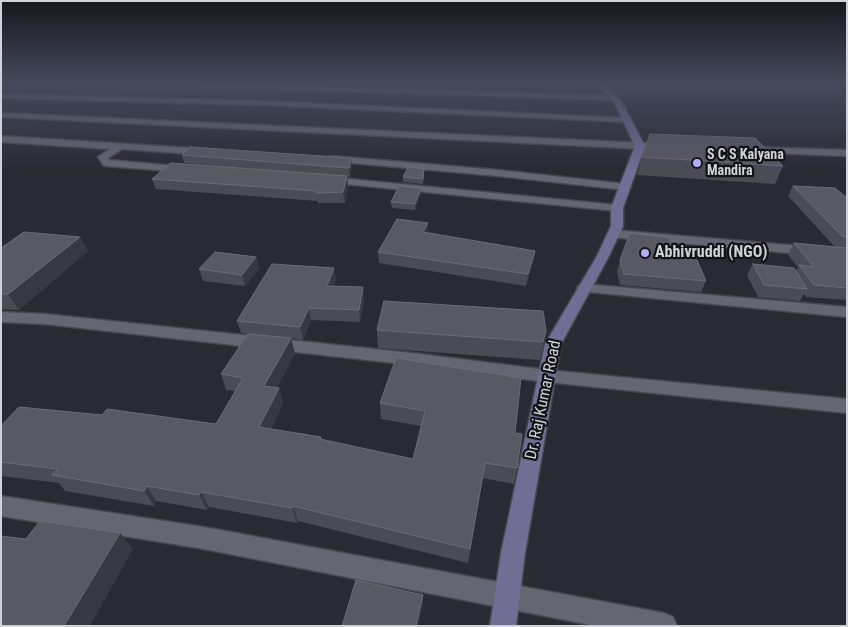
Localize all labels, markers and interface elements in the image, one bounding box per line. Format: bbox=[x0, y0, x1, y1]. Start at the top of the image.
place label: S C S Kalyana Mandira bbox=[707, 147, 784, 180]
marker: S C S Kalyana Mandira bbox=[691, 157, 703, 169]
place label: Abhivruddi (NGO) bbox=[655, 243, 767, 263]
marker: Abhivruddi (NGO) bbox=[639, 247, 651, 259]
street label: Dr. Raj Kumar Road bbox=[522, 339, 566, 461]

